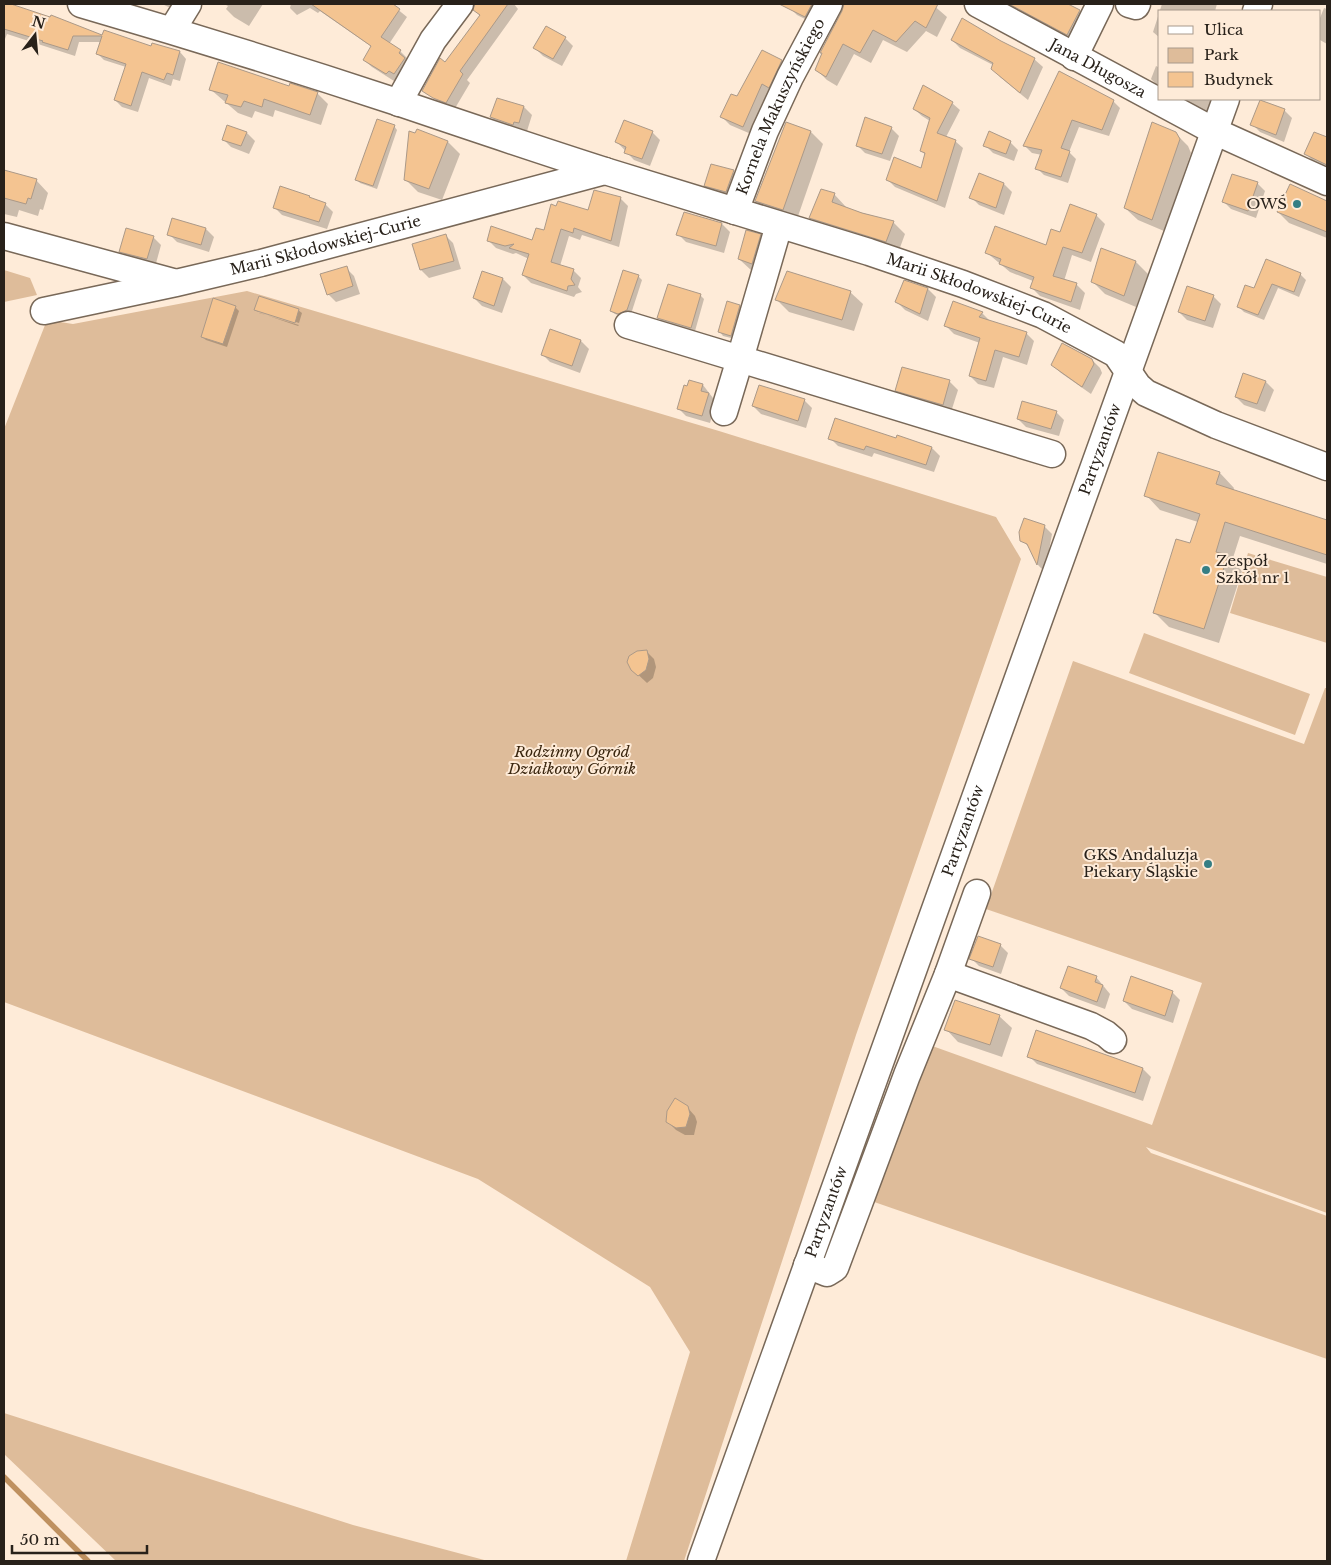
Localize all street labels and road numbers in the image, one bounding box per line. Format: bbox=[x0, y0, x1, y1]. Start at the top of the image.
street label: Kornela Makuszyńskiego bbox=[732, 15, 829, 197]
street label: Jana Długosza bbox=[1045, 33, 1150, 102]
street label: Marii Skłodowskiej-Curie bbox=[228, 211, 423, 279]
street label: Marii Skłodowskiej-Curie bbox=[884, 249, 1075, 337]
street label: Partyzantów bbox=[1075, 401, 1125, 498]
street label: Partyzantów bbox=[938, 782, 988, 879]
street label: Partyzantów bbox=[801, 1163, 851, 1260]

